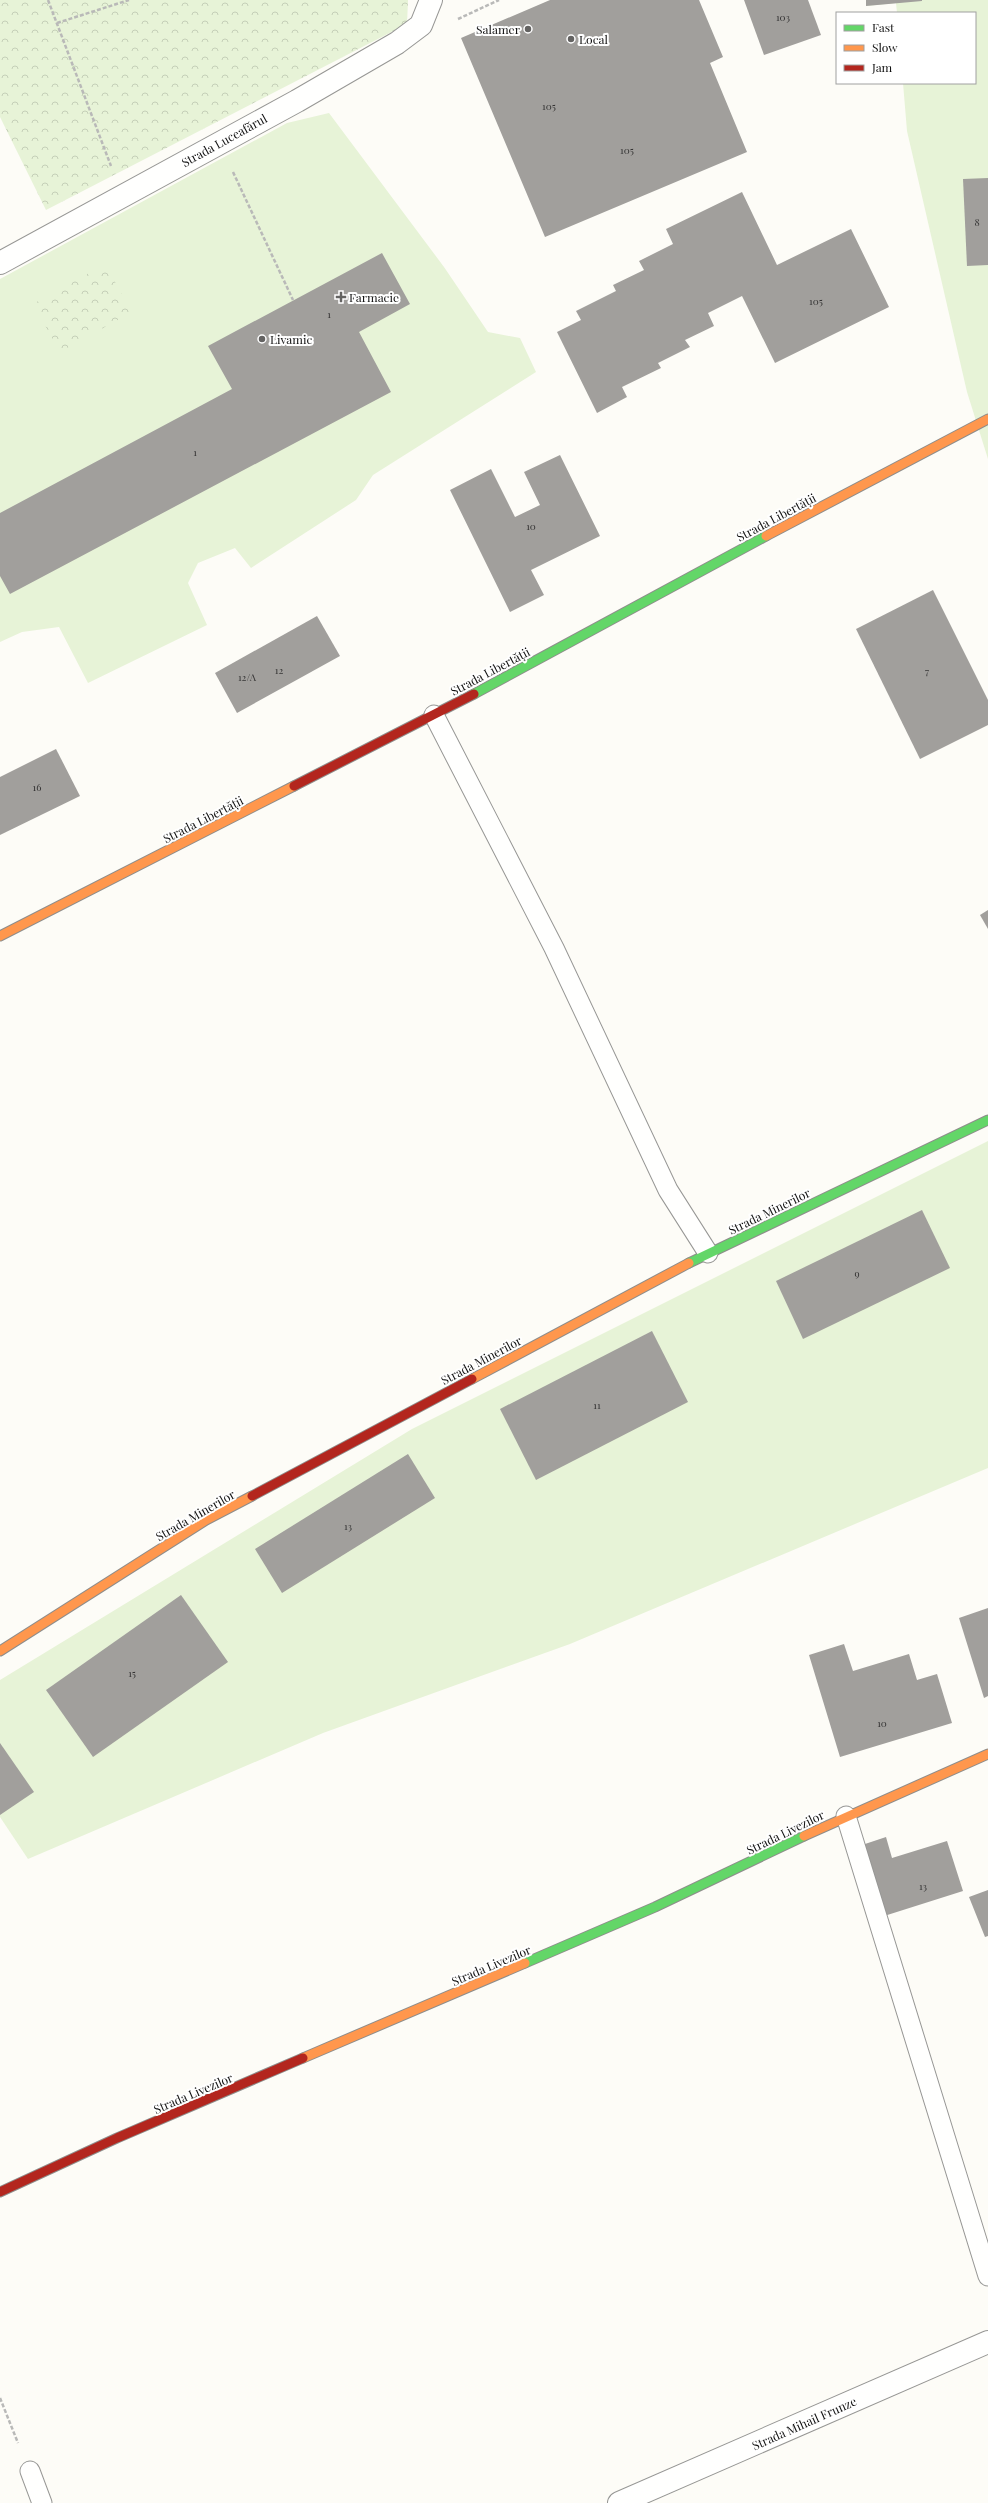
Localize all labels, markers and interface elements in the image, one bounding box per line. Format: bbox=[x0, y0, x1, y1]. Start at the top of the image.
house number: 103 bbox=[776, 10, 791, 24]
legend bbox=[836, 12, 976, 84]
text: Fast bbox=[872, 19, 895, 35]
place label: Salamer bbox=[476, 21, 521, 37]
marker: Salamer bbox=[523, 24, 533, 34]
place label: Local bbox=[579, 31, 608, 47]
marker: Local bbox=[566, 34, 576, 44]
text: Slow bbox=[872, 39, 898, 55]
text: Jam bbox=[871, 59, 893, 75]
house number: 105 bbox=[542, 99, 556, 113]
street label: Strada Luceafărul bbox=[178, 110, 270, 170]
house number: 105 bbox=[620, 143, 634, 157]
house number: 8 bbox=[974, 215, 980, 229]
place label: Farmacie bbox=[349, 289, 399, 305]
marker: Farmacie bbox=[336, 292, 346, 302]
house number: 105 bbox=[809, 294, 823, 308]
house number: 1 bbox=[327, 307, 331, 321]
place label: Livamic bbox=[270, 331, 313, 347]
marker: Livamic bbox=[257, 334, 267, 344]
house number: 1 bbox=[193, 445, 197, 459]
street label: Strada Libertății bbox=[733, 489, 819, 545]
house number: 10 bbox=[526, 519, 536, 533]
street label: Strada Libertății bbox=[447, 643, 533, 699]
house number: 12 bbox=[275, 663, 283, 677]
house number: 7 bbox=[925, 664, 929, 678]
house number: 12/A bbox=[238, 670, 257, 684]
house number: 16 bbox=[33, 780, 41, 794]
street label: Strada Libertății bbox=[160, 792, 246, 846]
street label: Strada Minerilor bbox=[725, 1184, 813, 1238]
house number: 9 bbox=[854, 1266, 860, 1280]
street label: Strada Minerilor bbox=[438, 1332, 525, 1388]
house number: 11 bbox=[593, 1398, 601, 1412]
street label: Strada Minerilor bbox=[152, 1485, 238, 1544]
house number: 13 bbox=[344, 1519, 353, 1533]
house number: 15 bbox=[128, 1666, 136, 1680]
house number: 10 bbox=[877, 1716, 887, 1730]
street label: Strada Livezilor bbox=[743, 1806, 827, 1858]
house number: 13 bbox=[919, 1879, 928, 1893]
street label: Strada Livezilor bbox=[449, 1941, 534, 1989]
street label: Strada Livezilor bbox=[151, 2069, 236, 2117]
street label: Strada Mihail Frunze bbox=[749, 2393, 859, 2453]

